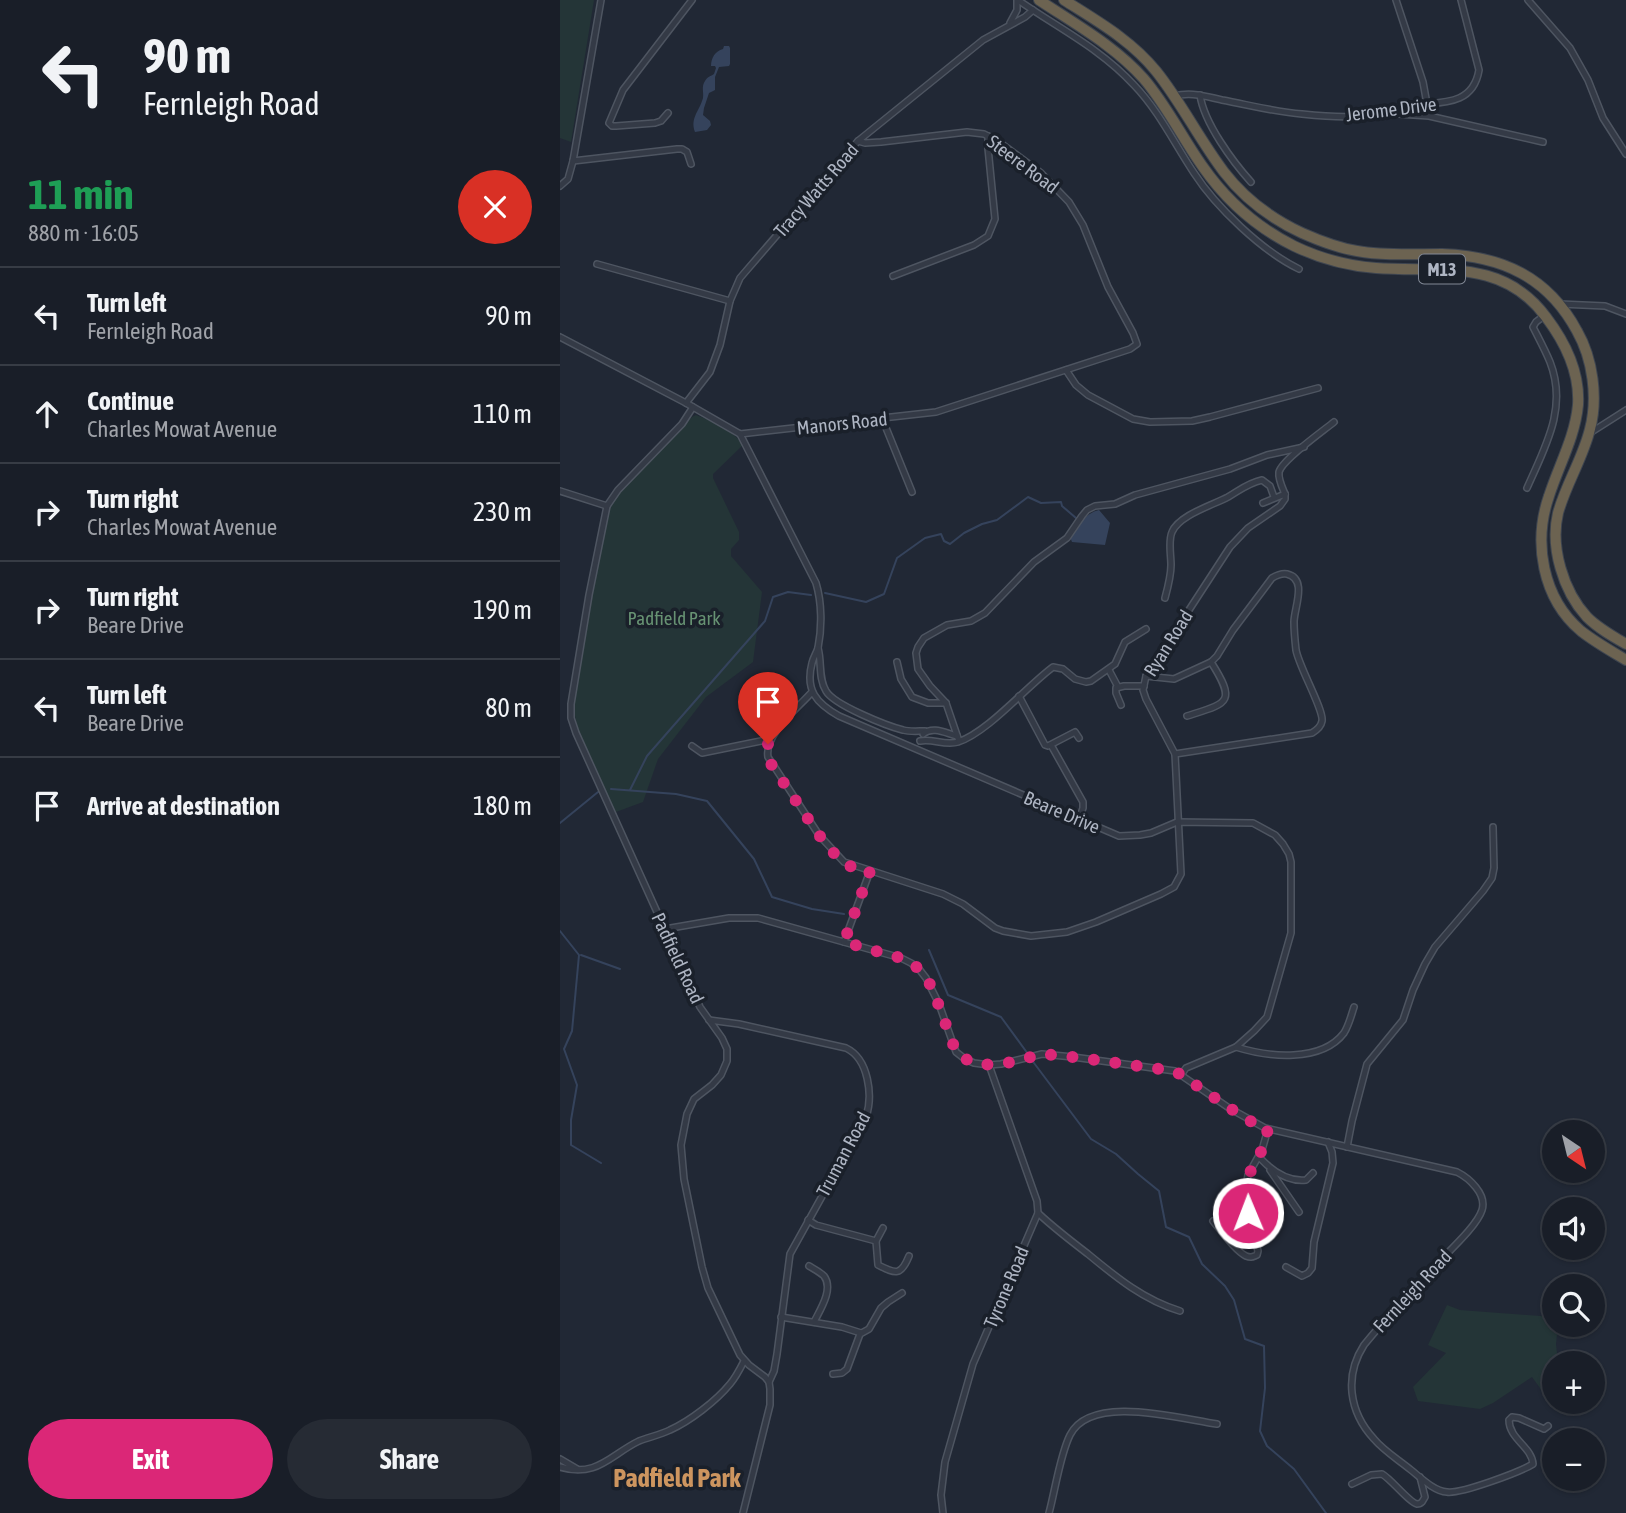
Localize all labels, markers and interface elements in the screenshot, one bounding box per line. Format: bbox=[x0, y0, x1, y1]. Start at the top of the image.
text: 90 m bbox=[143, 27, 231, 83]
icon: left bbox=[28, 28, 119, 119]
text: Fernleigh Road bbox=[143, 85, 320, 122]
street label: Jerome Drive bbox=[1344, 93, 1438, 125]
street label: Steere Road bbox=[983, 130, 1063, 198]
street label: Tracy Watts Road bbox=[769, 139, 863, 241]
text: 11 min bbox=[28, 170, 134, 218]
button: close bbox=[458, 170, 532, 244]
text: 880 m · 16:05 bbox=[28, 220, 139, 246]
road number: M13 bbox=[1419, 255, 1465, 284]
text: Turn left bbox=[87, 288, 167, 318]
icon: left bbox=[28, 297, 66, 335]
text: 90 m bbox=[485, 301, 532, 331]
text: Fernleigh Road bbox=[87, 318, 214, 344]
text: Continue bbox=[87, 386, 174, 416]
icon: ahead bbox=[28, 395, 66, 433]
text: 110 m bbox=[473, 399, 532, 429]
street label: Manors Road bbox=[796, 407, 888, 439]
text: Charles Mowat Avenue bbox=[87, 416, 277, 442]
text: Turn right bbox=[87, 484, 178, 514]
icon: right bbox=[28, 493, 66, 531]
text: 230 m bbox=[473, 497, 532, 527]
text: Charles Mowat Avenue bbox=[87, 514, 277, 540]
text: Turn right bbox=[87, 582, 178, 612]
icon: right bbox=[28, 591, 66, 629]
text: 190 m bbox=[473, 595, 532, 625]
street label: Ryan Road bbox=[1139, 606, 1197, 680]
park label: Padfield Park bbox=[627, 607, 721, 629]
text: Beare Drive bbox=[87, 612, 184, 638]
pin bbox=[738, 672, 798, 744]
text: Turn left bbox=[87, 680, 167, 710]
icon: arrive bbox=[749, 683, 787, 721]
icon: left bbox=[28, 689, 66, 727]
text: 80 m bbox=[485, 693, 532, 723]
text: Beare Drive bbox=[87, 710, 184, 736]
street label: Beare Drive bbox=[1021, 786, 1103, 838]
icon: arrive bbox=[28, 787, 66, 825]
text: Arrive at destination bbox=[87, 791, 280, 821]
text: 180 m bbox=[473, 791, 532, 821]
street label: Padfield Road bbox=[647, 909, 709, 1007]
street label: Truman Road bbox=[812, 1108, 874, 1200]
north arrow bbox=[1542, 1120, 1605, 1183]
map controls bbox=[1542, 1120, 1605, 1491]
position arrow bbox=[1211, 1176, 1285, 1250]
button: sound bbox=[1542, 1197, 1605, 1260]
street label: Tyrone Road bbox=[979, 1243, 1033, 1331]
street label: Fernleigh Road bbox=[1368, 1245, 1456, 1337]
button: search bbox=[1542, 1274, 1605, 1337]
button: + bbox=[1542, 1351, 1605, 1414]
button: Exit bbox=[28, 1419, 273, 1499]
button: Share bbox=[287, 1419, 532, 1499]
button: − bbox=[1542, 1428, 1605, 1491]
district label: Padfield Park bbox=[613, 1463, 741, 1493]

